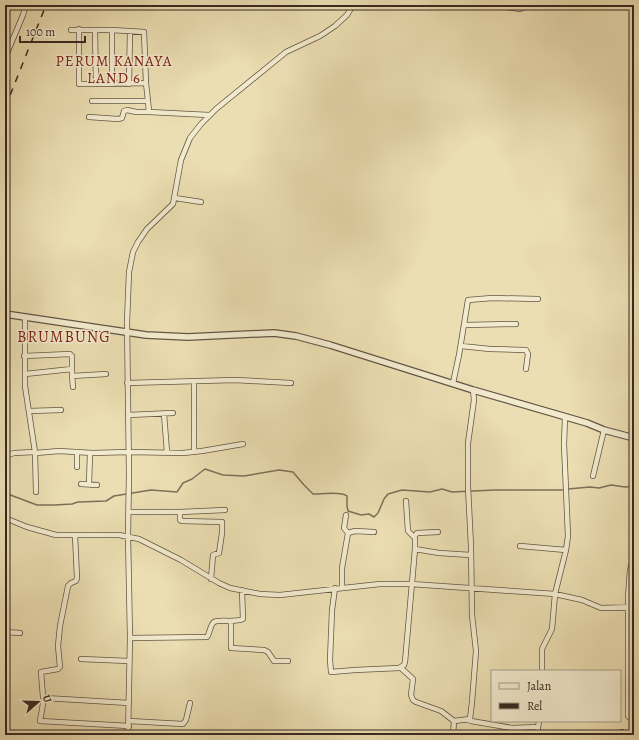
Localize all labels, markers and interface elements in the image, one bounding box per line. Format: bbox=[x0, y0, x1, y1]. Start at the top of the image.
scale bar bbox=[20, 18, 85, 44]
text: 100 m bbox=[26, 24, 55, 40]
district label: PERUM KANAYA LAND 6 bbox=[56, 51, 172, 88]
district label: BRUMBUNG bbox=[17, 326, 111, 348]
legend bbox=[491, 670, 621, 722]
text: Jalan bbox=[527, 678, 552, 694]
north arrow bbox=[18, 682, 58, 722]
text: U bbox=[39, 693, 55, 705]
text: Rel bbox=[527, 698, 542, 714]

